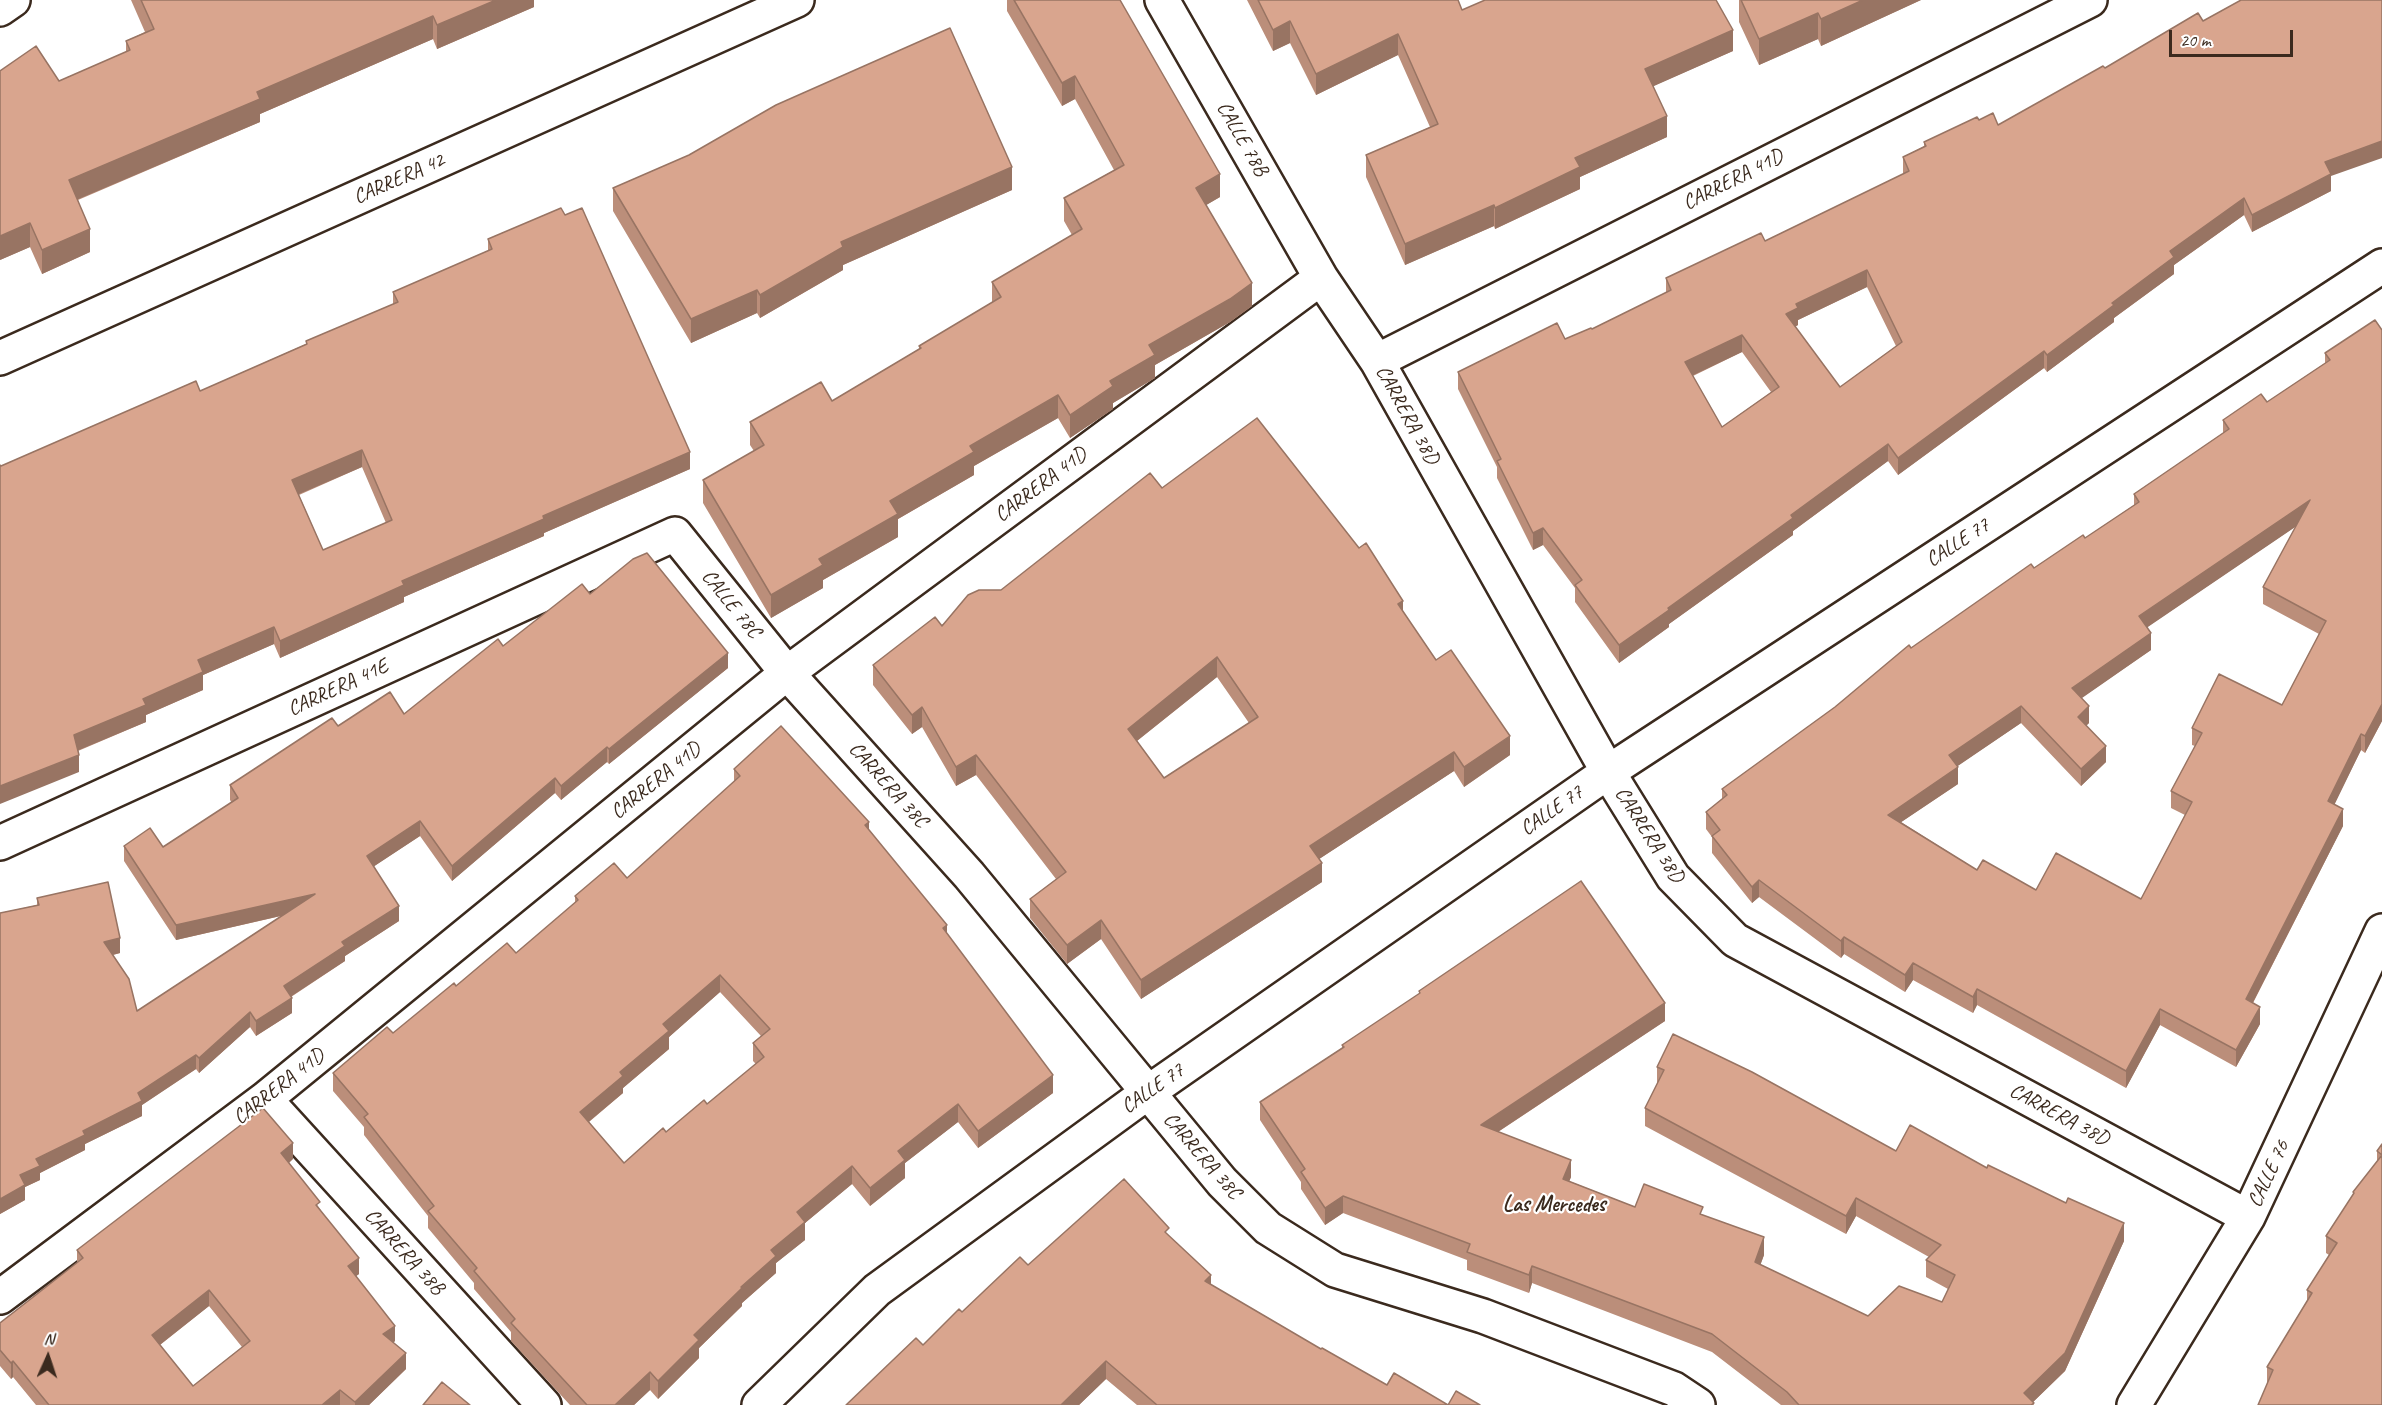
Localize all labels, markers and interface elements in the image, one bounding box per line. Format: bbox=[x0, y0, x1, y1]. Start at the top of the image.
scale bar bbox=[2172, 18, 2296, 56]
text: 20 m bbox=[2180, 29, 2211, 51]
street label: CALLE 78B bbox=[1211, 97, 1273, 181]
street label: CARRERA 41D bbox=[1679, 144, 1787, 216]
street label: CARRERA 42 bbox=[350, 148, 448, 210]
street label: CARRERA 38D bbox=[1370, 361, 1444, 469]
street label: CARRERA 41D bbox=[990, 442, 1092, 528]
street label: CALLE 77 bbox=[1921, 513, 1995, 573]
street label: CALLE 78C bbox=[696, 565, 766, 643]
street label: CARRERA 41E bbox=[284, 654, 392, 722]
street label: CARRERA 41D bbox=[606, 737, 706, 825]
street label: CARRERA 38C bbox=[843, 737, 933, 833]
street label: CALLE 77 bbox=[1516, 780, 1588, 842]
street label: CARRERA 38D bbox=[1609, 782, 1689, 888]
street label: CARRERA 41D bbox=[228, 1044, 330, 1130]
street label: CALLE 77 bbox=[1117, 1058, 1189, 1120]
street label: CARRERA 38D bbox=[2005, 1078, 2113, 1152]
street label: CARRERA 38C bbox=[1157, 1107, 1247, 1205]
street label: CALLE 76 bbox=[2243, 1137, 2295, 1211]
district label: Las Mercedes bbox=[1503, 1192, 1605, 1218]
street label: CARRERA 38B bbox=[359, 1204, 449, 1300]
north arrow bbox=[18, 1327, 78, 1387]
text: N bbox=[43, 1329, 54, 1349]

